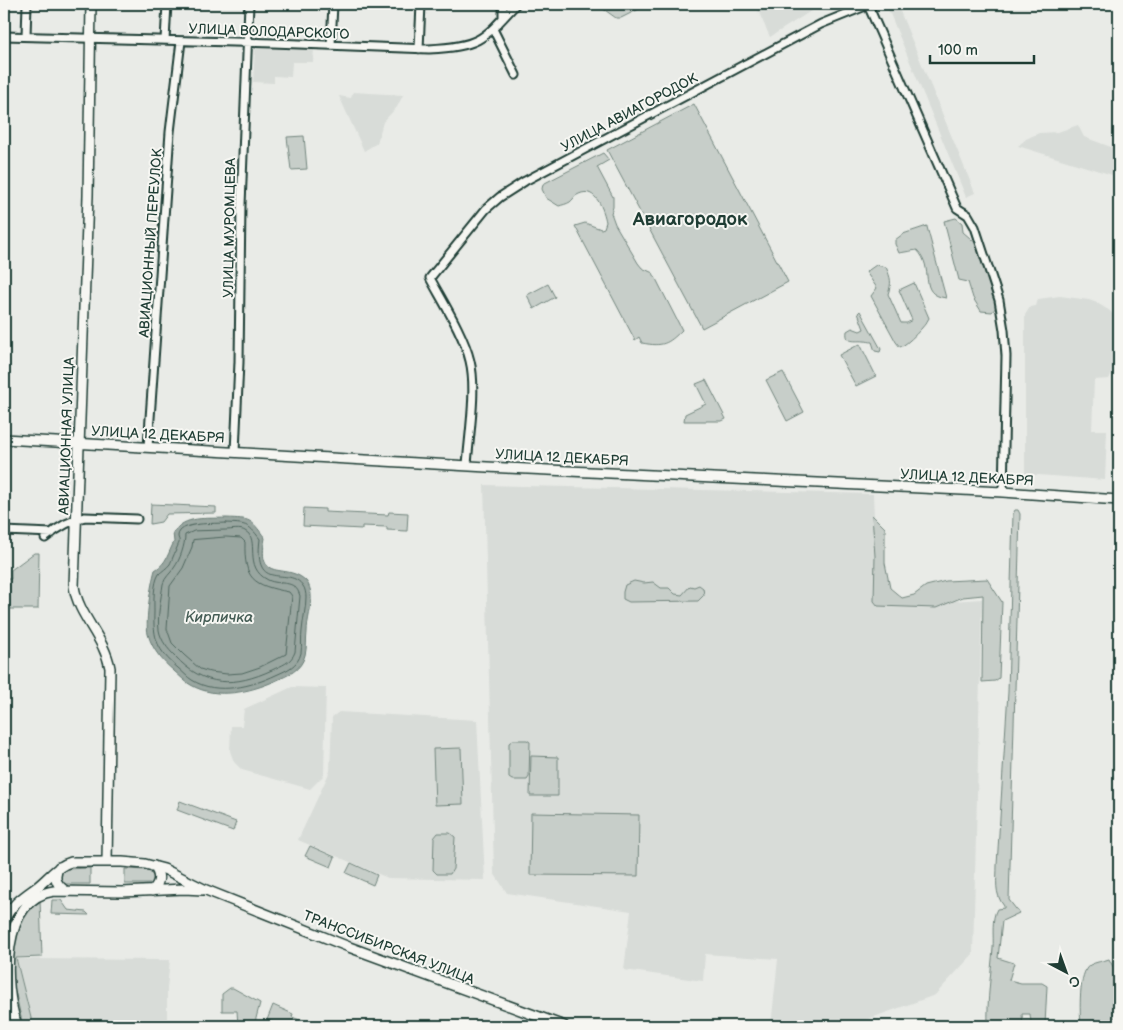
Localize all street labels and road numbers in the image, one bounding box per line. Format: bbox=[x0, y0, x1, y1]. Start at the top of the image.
street label: УЛИЦА ВОЛОДАРСКОГО bbox=[188, 20, 350, 43]
street label: УЛИЦА АВИАГОРОДОК bbox=[558, 69, 701, 156]
street label: АВИАЦИОННЫЙ ПЕРЕУЛОК bbox=[135, 147, 166, 339]
street label: УЛИЦА МУРОМЦЕВА bbox=[220, 157, 239, 298]
street label: АВИАЦИОННАЯ УЛИЦА bbox=[55, 356, 78, 516]
street label: УЛИЦА 12 ДЕКАБРЯ bbox=[91, 423, 225, 446]
street label: УЛИЦА 12 ДЕКАБРЯ bbox=[495, 446, 629, 469]
street label: УЛИЦА 12 ДЕКАБРЯ bbox=[900, 466, 1034, 489]
street label: ТРАНССИБИРСКАЯ УЛИЦА bbox=[301, 907, 477, 988]

